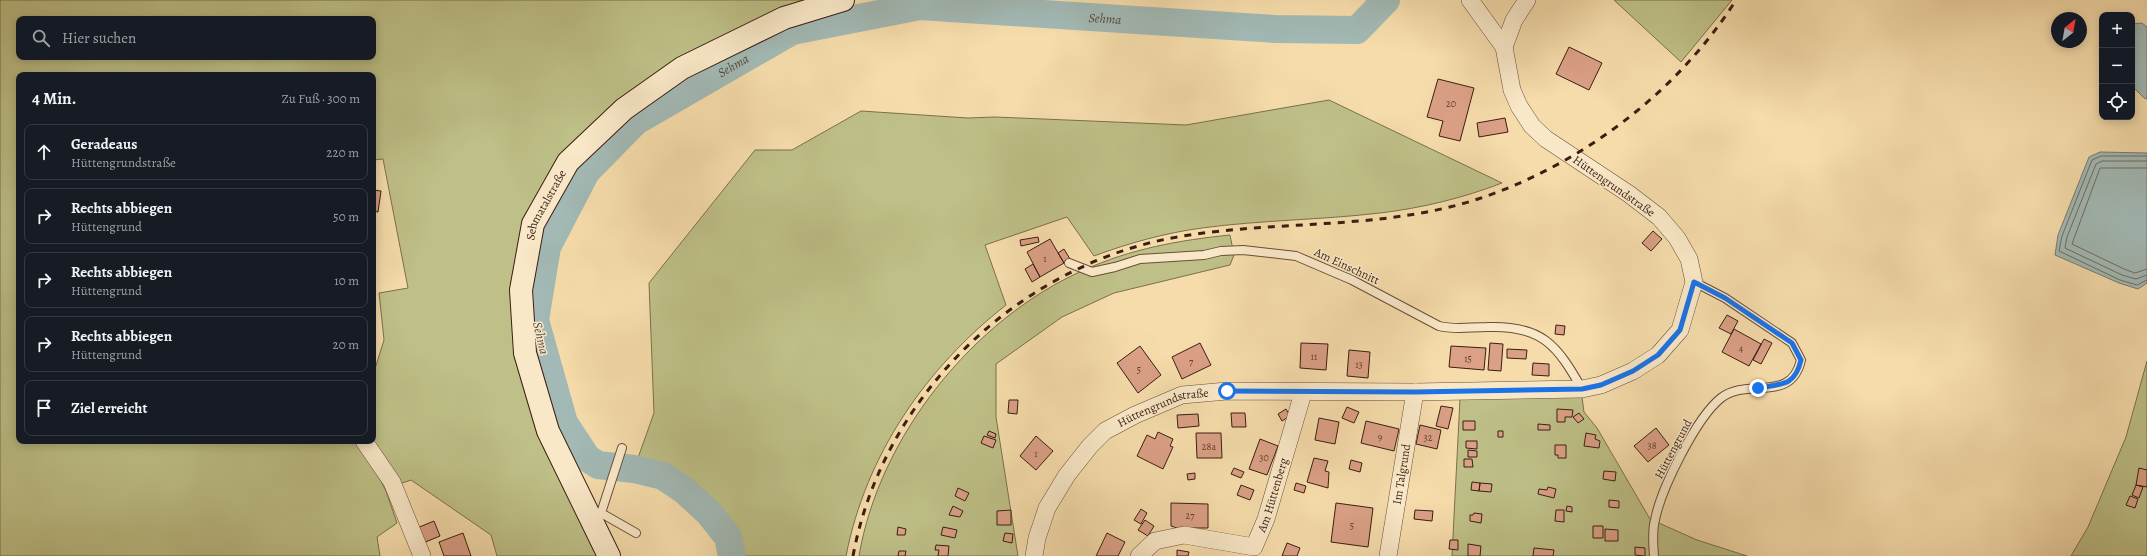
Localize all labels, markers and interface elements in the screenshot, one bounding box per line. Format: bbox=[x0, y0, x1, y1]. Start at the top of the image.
water label: Sehma bbox=[1088, 8, 1122, 28]
north arrow bbox=[2051, 12, 2087, 48]
map controls bbox=[2099, 12, 2135, 120]
button: + bbox=[2099, 12, 2135, 48]
search box bbox=[16, 16, 376, 60]
icon: search bbox=[30, 27, 52, 49]
text: Hier suchen bbox=[62, 28, 136, 48]
button: − bbox=[2099, 48, 2135, 84]
water label: Sehma bbox=[714, 50, 751, 81]
button: locate bbox=[2099, 84, 2135, 120]
text: 4 Min. bbox=[32, 87, 76, 110]
text: Zu Fuß · 300 m bbox=[281, 90, 360, 107]
house number: 20 bbox=[1446, 97, 1456, 110]
text: Geradeaus bbox=[71, 134, 137, 154]
icon: ahead bbox=[33, 141, 55, 163]
text: 220 m bbox=[326, 144, 359, 161]
street label: Hüttengrundstraße bbox=[1570, 152, 1658, 220]
text: Hüttengrundstraße bbox=[71, 154, 176, 171]
street label: Sehmatalstraße bbox=[522, 167, 570, 241]
text: Rechts abbiegen bbox=[71, 198, 172, 218]
icon: right bbox=[33, 205, 55, 227]
text: 50 m bbox=[333, 208, 359, 225]
text: Hüttengrund bbox=[71, 218, 142, 235]
street label: Am Einschnitt bbox=[1311, 244, 1382, 288]
house number: 1 bbox=[1043, 252, 1047, 265]
text: Rechts abbiegen bbox=[71, 262, 172, 282]
icon: right bbox=[33, 269, 55, 291]
text: 10 m bbox=[334, 272, 359, 289]
text: Hüttengrund bbox=[71, 282, 142, 299]
water label: Sehma bbox=[529, 320, 553, 356]
text: Rechts abbiegen bbox=[71, 326, 172, 346]
icon: right bbox=[33, 333, 55, 355]
text: 20 m bbox=[333, 336, 359, 353]
house number: 4 bbox=[1739, 342, 1744, 355]
text: Hüttengrund bbox=[71, 346, 142, 363]
house number: 11 bbox=[1311, 350, 1318, 363]
house number: 15 bbox=[1464, 352, 1472, 365]
house number: 7 bbox=[1189, 355, 1194, 368]
house number: 13 bbox=[1355, 358, 1363, 371]
house number: 5 bbox=[1137, 363, 1141, 376]
route end bbox=[1749, 379, 1767, 397]
route start bbox=[1218, 382, 1236, 400]
street label: Hüttengrundstraße bbox=[1114, 385, 1209, 431]
icon: arrive bbox=[33, 397, 55, 419]
text: Ziel erreicht bbox=[71, 398, 147, 418]
street label: Hüttengrund bbox=[1651, 416, 1696, 482]
house number: 9 bbox=[1378, 430, 1383, 443]
house number: 32 bbox=[1424, 431, 1433, 444]
house number: 38 bbox=[1647, 439, 1657, 452]
house number: 28a bbox=[1202, 440, 1216, 453]
street label: Im Talgrund bbox=[1389, 442, 1414, 506]
house number: 1 bbox=[1034, 447, 1038, 460]
house number: 30 bbox=[1259, 451, 1269, 464]
street label: Am Hüttenberg bbox=[1253, 456, 1292, 535]
house number: 27 bbox=[1186, 509, 1195, 522]
house number: 5 bbox=[1350, 519, 1354, 532]

